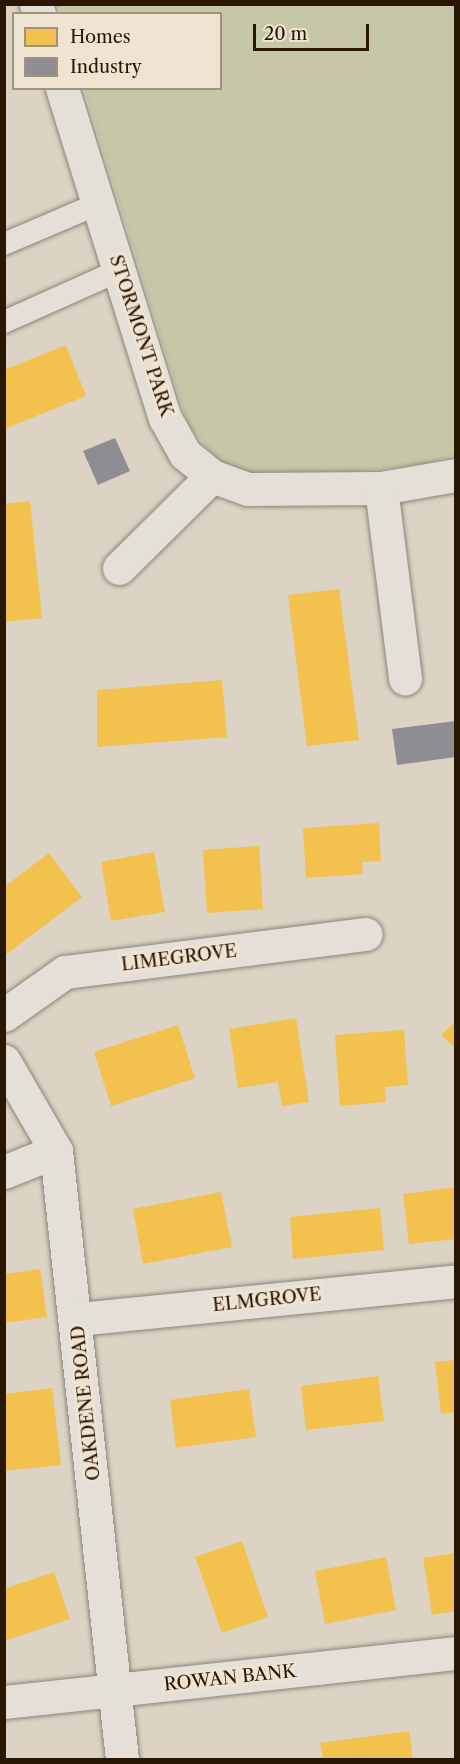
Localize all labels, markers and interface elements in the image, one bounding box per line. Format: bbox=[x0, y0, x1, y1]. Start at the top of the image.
legend bbox=[12, 12, 222, 90]
scale bar bbox=[256, 12, 372, 50]
text: 20 m bbox=[264, 23, 307, 45]
text: Homes bbox=[70, 26, 131, 48]
text: Industry bbox=[70, 56, 142, 78]
street label: STORMONT PARK bbox=[105, 252, 177, 420]
street label: LIMEGROVE bbox=[120, 940, 238, 976]
street label: ELMGROVE bbox=[211, 1284, 323, 1316]
street label: OAKDENE ROAD bbox=[67, 1324, 105, 1482]
street label: ROWAN BANK bbox=[163, 1660, 297, 1696]

